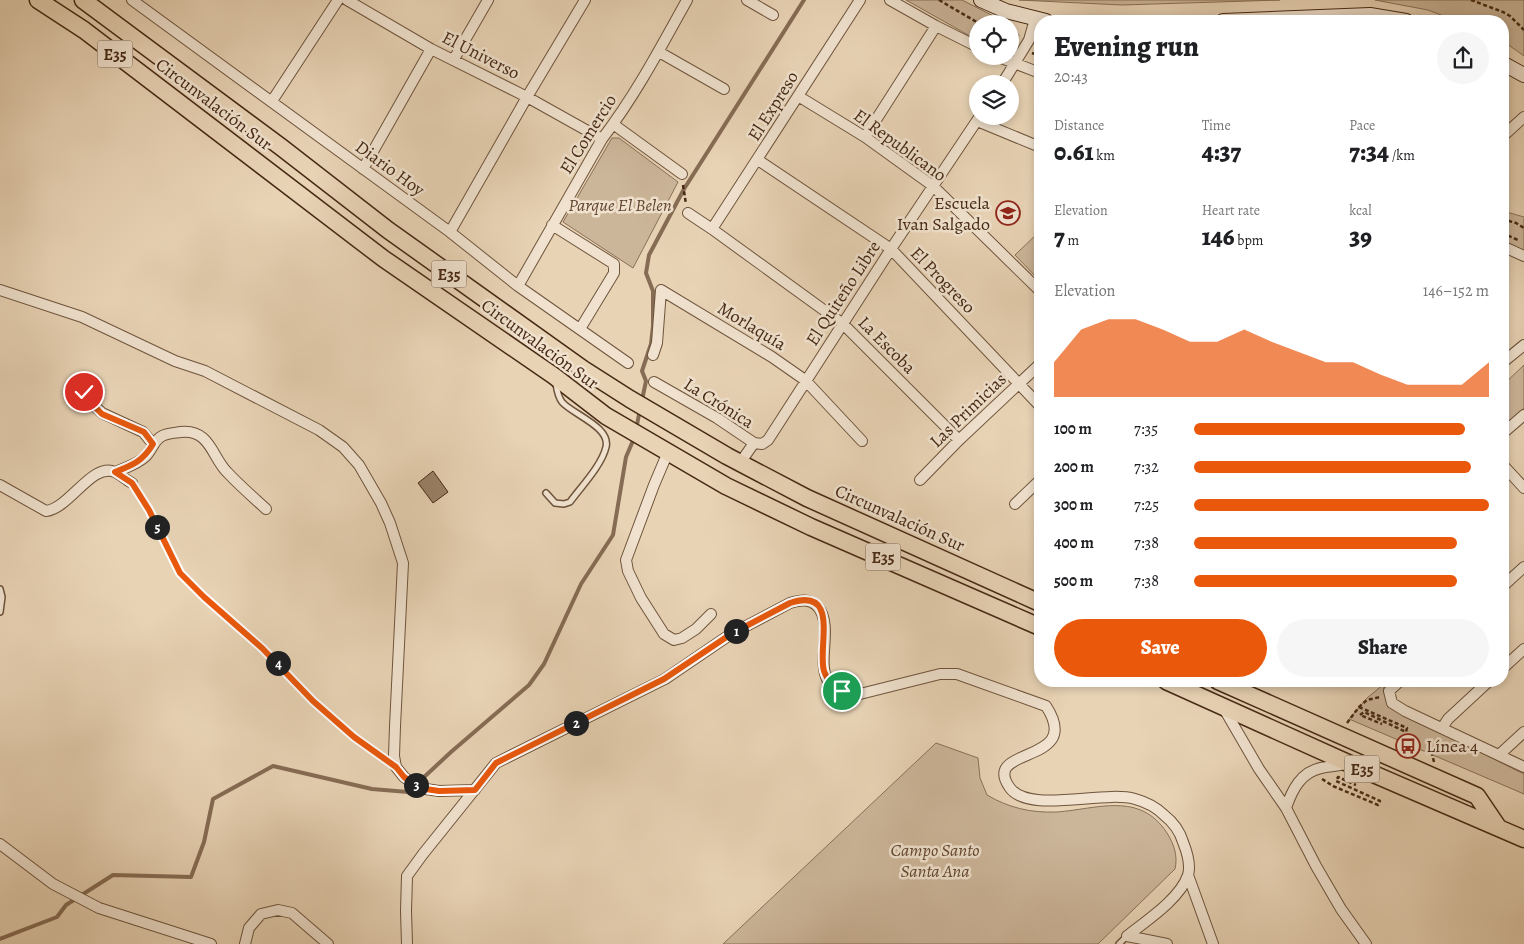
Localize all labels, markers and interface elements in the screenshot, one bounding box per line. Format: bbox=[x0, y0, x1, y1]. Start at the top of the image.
map controls bbox=[969, 15, 1019, 125]
button: locate bbox=[969, 15, 1019, 65]
street label: El Universo bbox=[438, 25, 524, 85]
text: Evening run bbox=[1054, 28, 1199, 66]
button: share bbox=[1437, 32, 1489, 84]
road number: E35 bbox=[98, 41, 132, 68]
street label: Circunvalación Sur bbox=[151, 52, 277, 156]
street label: El Expreso bbox=[742, 66, 804, 146]
text: 20:43 bbox=[1054, 66, 1088, 88]
button: layers bbox=[969, 75, 1019, 125]
street label: El Comercio bbox=[554, 90, 622, 178]
street label: El Republicano bbox=[849, 103, 951, 187]
text: Distance bbox=[1054, 116, 1104, 135]
text: Time bbox=[1202, 116, 1231, 135]
text: Pace bbox=[1349, 116, 1375, 135]
street label: Diario Hoy bbox=[350, 135, 430, 202]
text: 0.61 bbox=[1054, 135, 1094, 169]
text: 4:37 bbox=[1202, 135, 1241, 169]
text: 7:34 bbox=[1349, 135, 1389, 169]
text: km bbox=[1094, 146, 1115, 165]
text: /km bbox=[1389, 146, 1415, 165]
place label: Escuela Ivan Salgado bbox=[897, 191, 991, 236]
park label: Parque El Belen bbox=[568, 193, 672, 217]
school or university icon: Escuela Ivan Salgado bbox=[995, 200, 1021, 226]
text: Elevation bbox=[1054, 201, 1108, 220]
text: Heart rate bbox=[1202, 201, 1260, 220]
text: kcal bbox=[1349, 201, 1372, 220]
text: 7 bbox=[1054, 220, 1065, 254]
text: 146 bbox=[1202, 220, 1235, 254]
text: 39 bbox=[1349, 220, 1372, 254]
text: m bbox=[1065, 231, 1079, 250]
text: bpm bbox=[1235, 231, 1263, 250]
street label: El Quiteño Libre bbox=[800, 236, 886, 350]
street label: El Progreso bbox=[905, 241, 981, 319]
road number: E35 bbox=[432, 260, 466, 288]
text: Elevation bbox=[1054, 280, 1115, 302]
text: 146–152 m bbox=[1423, 280, 1489, 302]
street label: Circunvalación Sur bbox=[476, 293, 604, 395]
street label: Morlaquía bbox=[713, 296, 791, 356]
street label: La Escoba bbox=[853, 311, 922, 380]
street label: Las Primicias bbox=[924, 367, 1012, 453]
pin bbox=[63, 371, 105, 413]
street label: La Crónica bbox=[679, 372, 759, 434]
icon: check bbox=[70, 378, 98, 406]
text: 100 m bbox=[1054, 418, 1092, 440]
text: 7:35 bbox=[1134, 418, 1158, 440]
text: 200 m bbox=[1054, 456, 1094, 478]
text: 7:32 bbox=[1134, 456, 1159, 478]
street label: Circunvalación Sur bbox=[831, 479, 969, 557]
text: 300 m bbox=[1054, 494, 1093, 516]
text: 7:25 bbox=[1134, 494, 1159, 516]
pin: 5 bbox=[144, 514, 170, 540]
text: 5 bbox=[155, 518, 160, 537]
text: 400 m bbox=[1054, 532, 1094, 554]
text: 7:38 bbox=[1134, 532, 1159, 554]
road number: E35 bbox=[866, 544, 900, 570]
text: 500 m bbox=[1054, 570, 1093, 592]
text: 7:38 bbox=[1134, 570, 1159, 592]
pin: 1 bbox=[724, 618, 748, 644]
button: Save bbox=[1054, 619, 1267, 677]
button: Share bbox=[1277, 619, 1489, 677]
text: 1 bbox=[734, 622, 739, 641]
pin: 4 bbox=[266, 650, 290, 676]
text: 4 bbox=[275, 654, 282, 673]
pin bbox=[821, 670, 863, 712]
icon: arrive bbox=[828, 677, 856, 705]
pin: 2 bbox=[564, 710, 588, 736]
text: 2 bbox=[573, 714, 580, 733]
bus stop icon: Línea 4 bbox=[1395, 733, 1421, 759]
place label: Línea 4 bbox=[1426, 734, 1478, 758]
road number: E35 bbox=[1344, 756, 1380, 782]
pin: 3 bbox=[404, 772, 428, 798]
text: 3 bbox=[413, 776, 420, 795]
park label: Campo Santo Santa Ana bbox=[890, 838, 980, 883]

